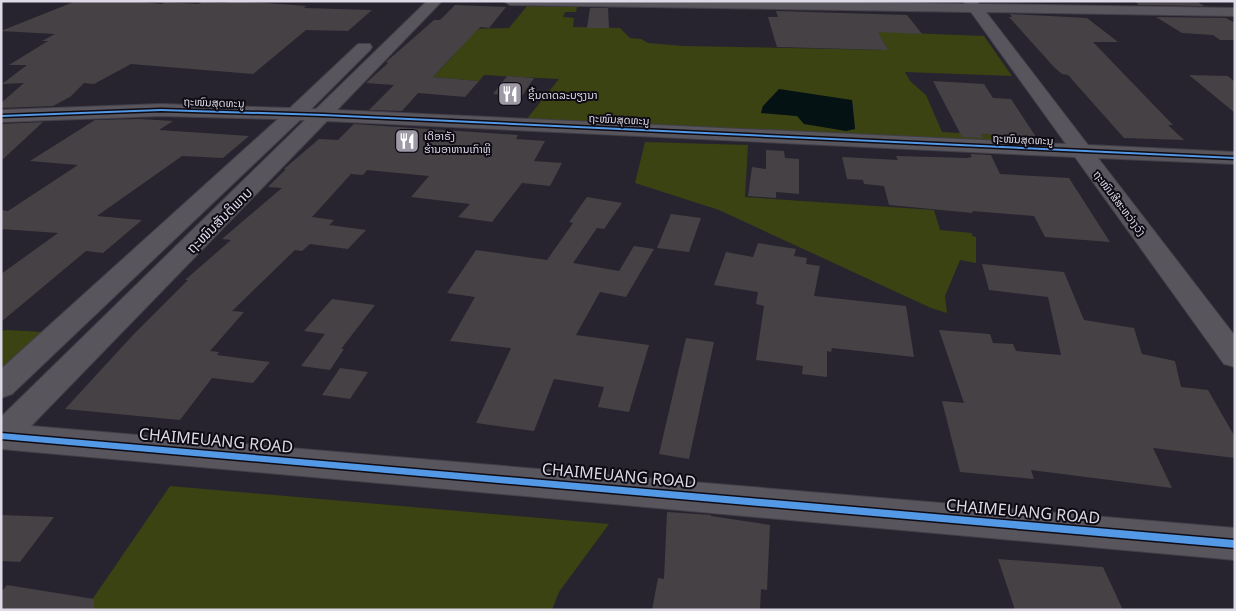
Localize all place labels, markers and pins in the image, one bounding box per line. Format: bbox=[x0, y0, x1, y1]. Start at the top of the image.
restaurant icon: ຊີ້ນດາດລະບຽງນາ bbox=[497, 81, 523, 107]
place label: ຊີ້ນດາດລະບຽງນາ bbox=[528, 86, 598, 102]
restaurant icon: ເດິອາຣັງ ຮ້ານອາຫານເກົາຫຼີ bbox=[394, 128, 420, 154]
place label: ເດິອາຣັງ ຮ້ານອາຫານເກົາຫຼີ bbox=[424, 128, 491, 156]

